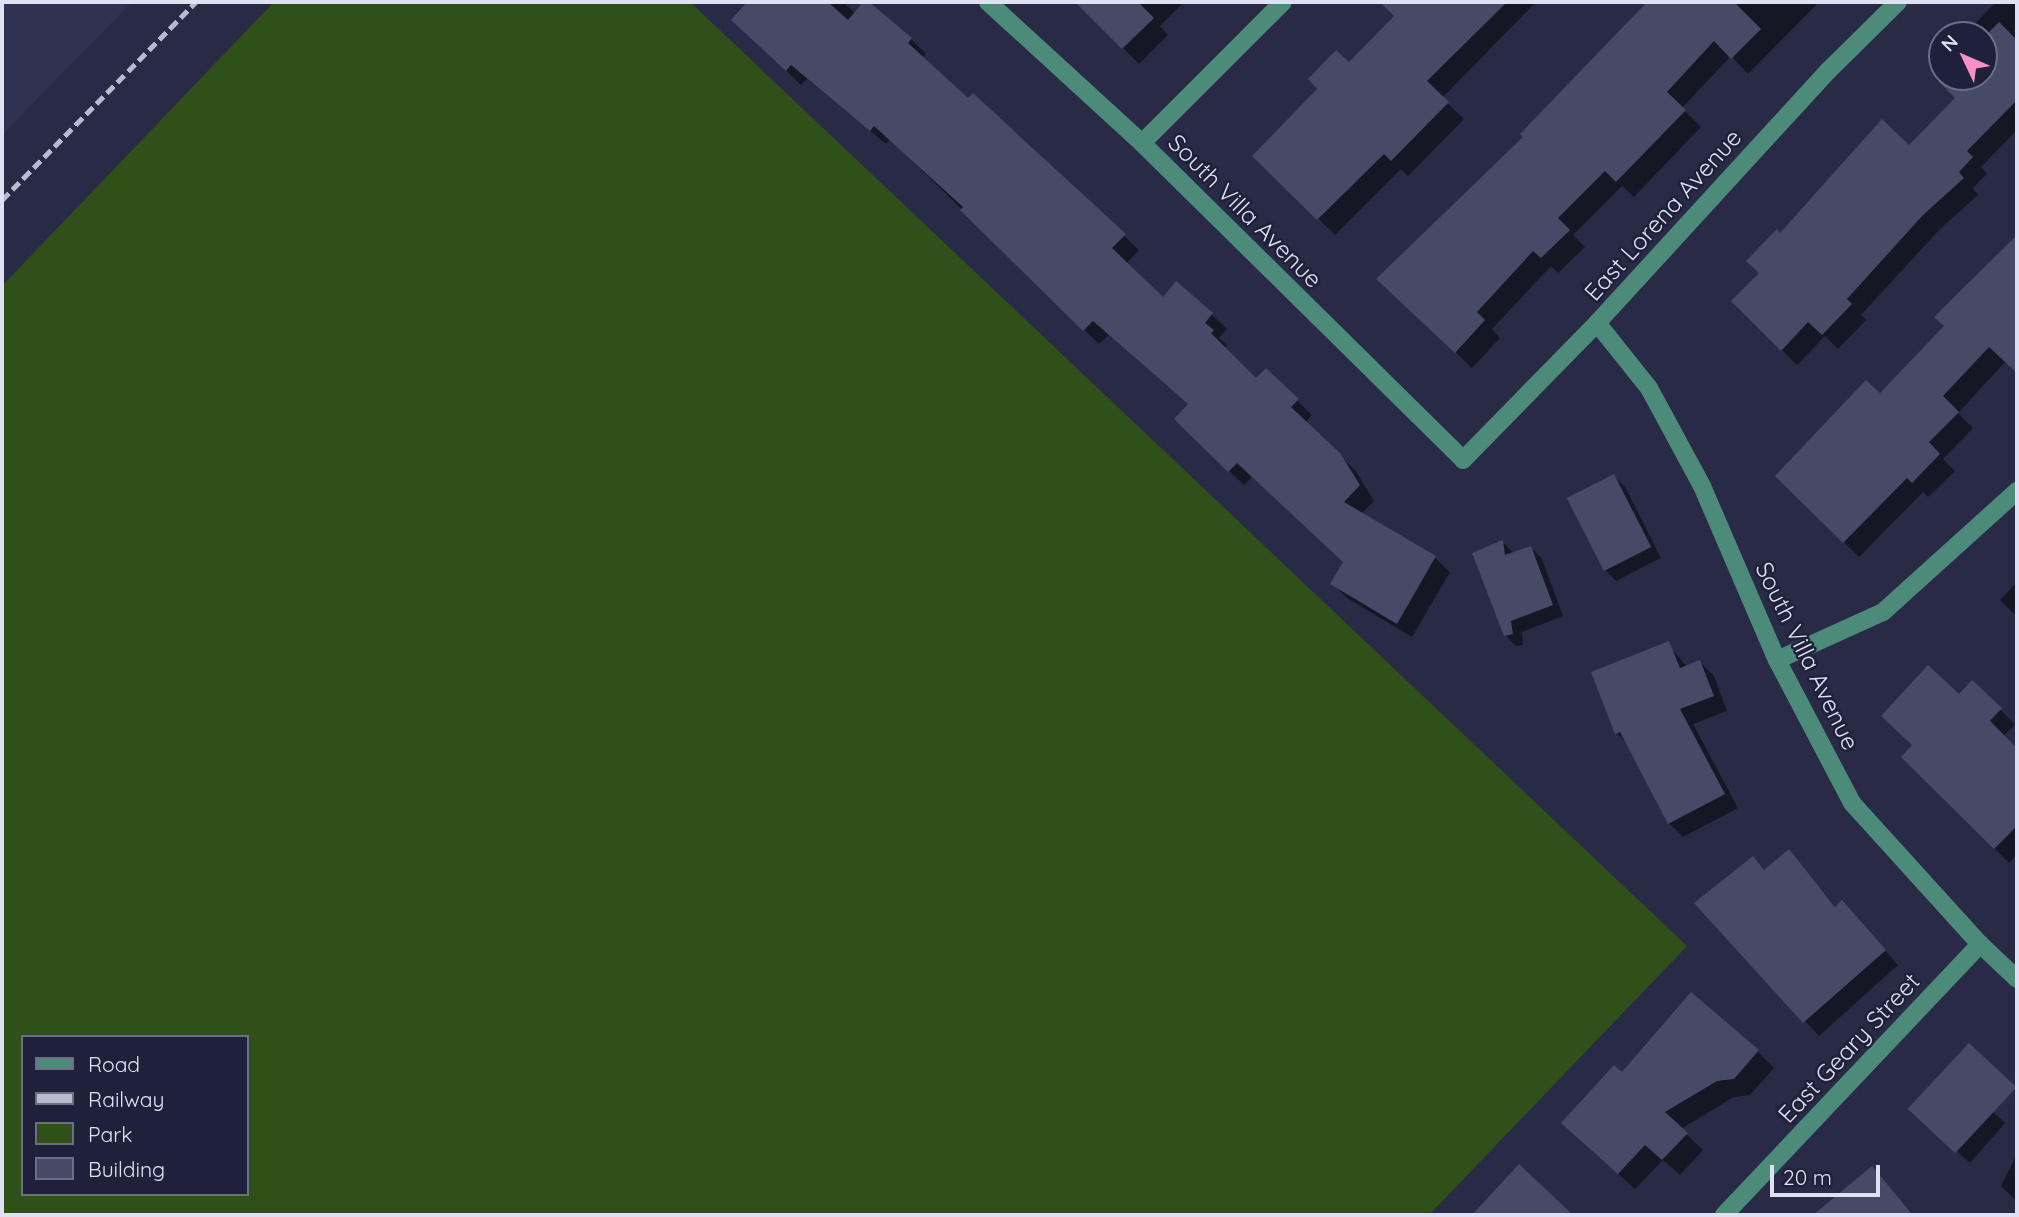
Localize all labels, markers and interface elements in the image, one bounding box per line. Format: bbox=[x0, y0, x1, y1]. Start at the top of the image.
north arrow bbox=[1928, 21, 1998, 91]
text: N bbox=[1936, 29, 1963, 56]
street label: East Lorena Avenue bbox=[1578, 123, 1748, 307]
street label: South Villa Avenue bbox=[1162, 128, 1328, 294]
street label: South Villa Avenue bbox=[1749, 557, 1865, 755]
street label: East Geary Street bbox=[1772, 967, 1926, 1129]
legend bbox=[21, 1035, 248, 1196]
text: Road bbox=[88, 1051, 140, 1077]
text: Railway bbox=[88, 1086, 164, 1112]
text: Park bbox=[88, 1121, 132, 1147]
scale bar bbox=[1774, 1150, 1884, 1194]
text: Building bbox=[88, 1156, 165, 1182]
text: 20 m bbox=[1783, 1164, 1832, 1190]

